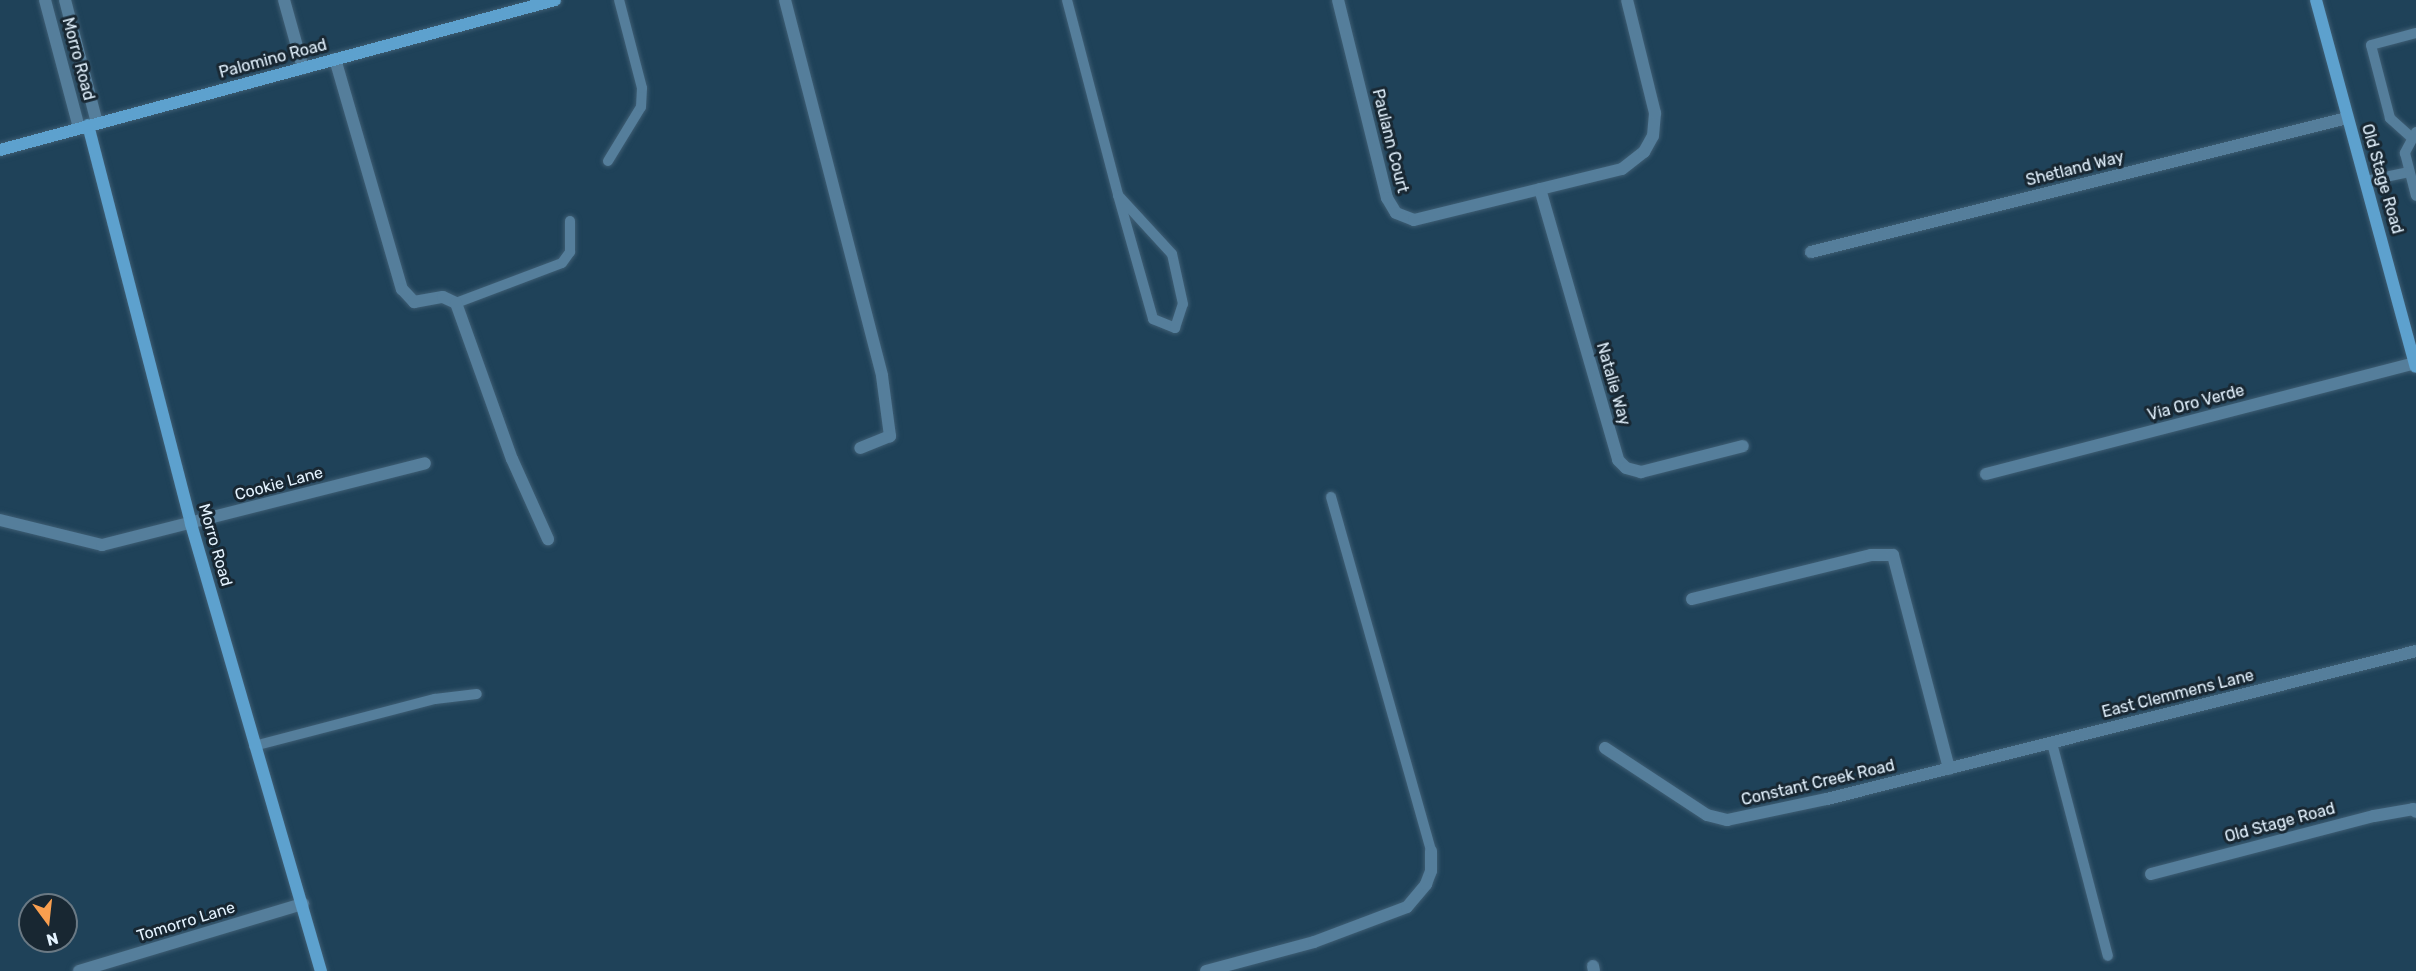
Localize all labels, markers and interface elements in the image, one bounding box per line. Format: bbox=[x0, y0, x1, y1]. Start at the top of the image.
street label: Morro Road bbox=[58, 16, 98, 102]
street label: Palomino Road bbox=[217, 35, 329, 83]
street label: Paulann Court bbox=[1368, 87, 1412, 195]
street label: Old Stage Road bbox=[2357, 122, 2407, 236]
street label: Shetland Way bbox=[2024, 148, 2126, 190]
street label: Natalie Way bbox=[1592, 340, 1634, 428]
street label: Via Oro Verde bbox=[2145, 381, 2247, 425]
street label: Cookie Lane bbox=[233, 463, 325, 505]
street label: Morro Road bbox=[194, 502, 236, 588]
street label: East Clemmens Lane bbox=[2100, 666, 2256, 722]
street label: Constant Creek Road bbox=[1739, 756, 1897, 810]
street label: Old Stage Road bbox=[2223, 799, 2337, 847]
north arrow bbox=[18, 893, 78, 953]
street label: Tomorro Lane bbox=[134, 898, 238, 946]
text: N bbox=[44, 928, 60, 950]

